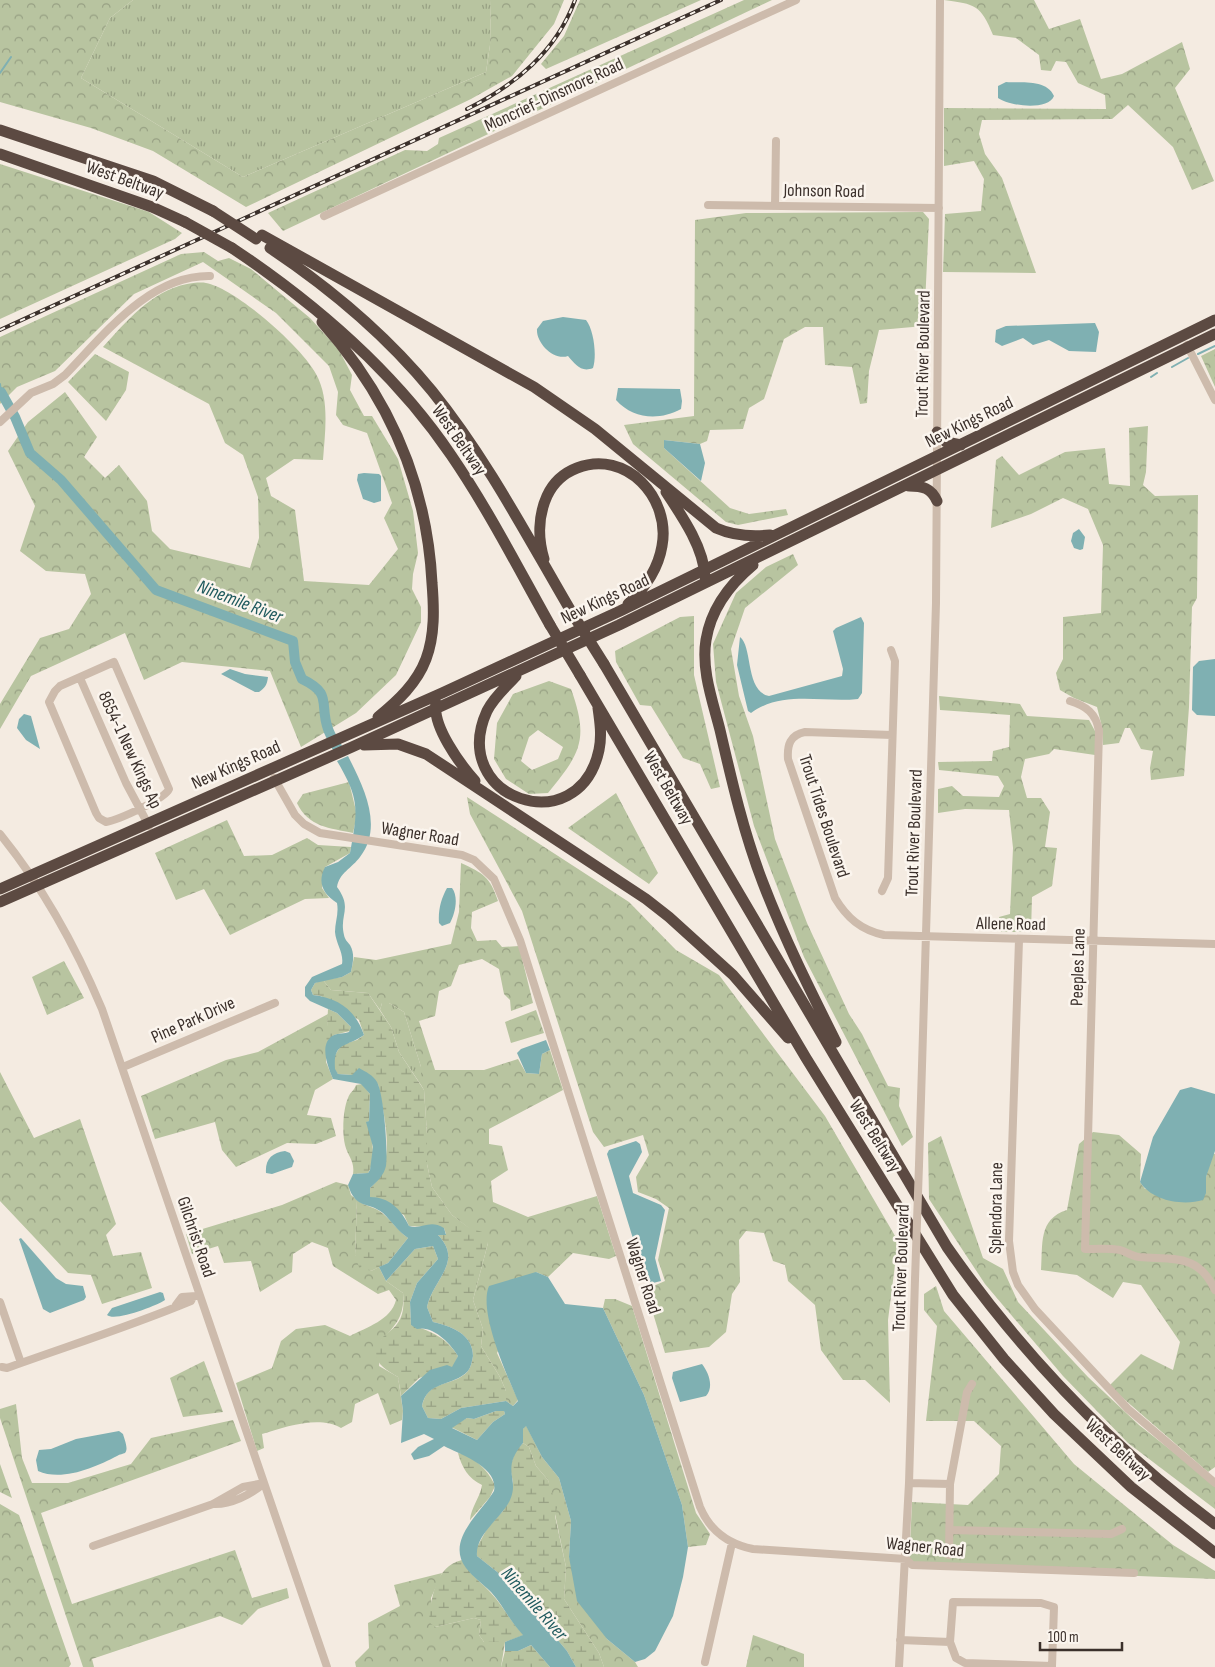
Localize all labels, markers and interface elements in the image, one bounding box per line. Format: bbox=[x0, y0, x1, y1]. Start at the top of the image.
street label: Moncrief-Dinsmore Road bbox=[481, 54, 627, 136]
street label: West Beltway bbox=[83, 156, 167, 204]
street label: Johnson Road bbox=[782, 180, 865, 202]
street label: Trout River Boulevard bbox=[911, 290, 935, 418]
street label: New Kings Road bbox=[922, 392, 1016, 452]
street label: West Beltway bbox=[427, 401, 491, 479]
street label: New Kings Road bbox=[557, 569, 653, 629]
water label: Ninemile River bbox=[194, 575, 286, 629]
street label: 8654-1 New Kings Ap bbox=[94, 688, 166, 812]
street label: New Kings Road bbox=[188, 736, 284, 794]
street label: West Beltway bbox=[639, 748, 697, 828]
street label: Trout Tides Boulevard bbox=[794, 752, 854, 880]
street label: Trout River Boulevard bbox=[901, 769, 927, 897]
street label: Wagner Road bbox=[380, 818, 460, 850]
street label: Allene Road bbox=[975, 913, 1046, 935]
street label: Peeples Lane bbox=[1066, 928, 1090, 1006]
street label: Pine Park Drive bbox=[148, 992, 238, 1048]
street label: West Beltway bbox=[845, 1096, 905, 1176]
street label: Splendora Lane bbox=[985, 1162, 1007, 1254]
street label: Gilchrist Road bbox=[172, 1194, 220, 1280]
street label: Trout River Boulevard bbox=[888, 1204, 914, 1332]
street label: Wagner Road bbox=[621, 1236, 665, 1316]
street label: West Beltway bbox=[1081, 1415, 1155, 1485]
street label: Wagner Road bbox=[885, 1532, 965, 1562]
water label: Ninemile River bbox=[496, 1563, 572, 1646]
scale bar bbox=[1040, 1620, 1122, 1652]
text: 100 m bbox=[1048, 1628, 1079, 1647]

